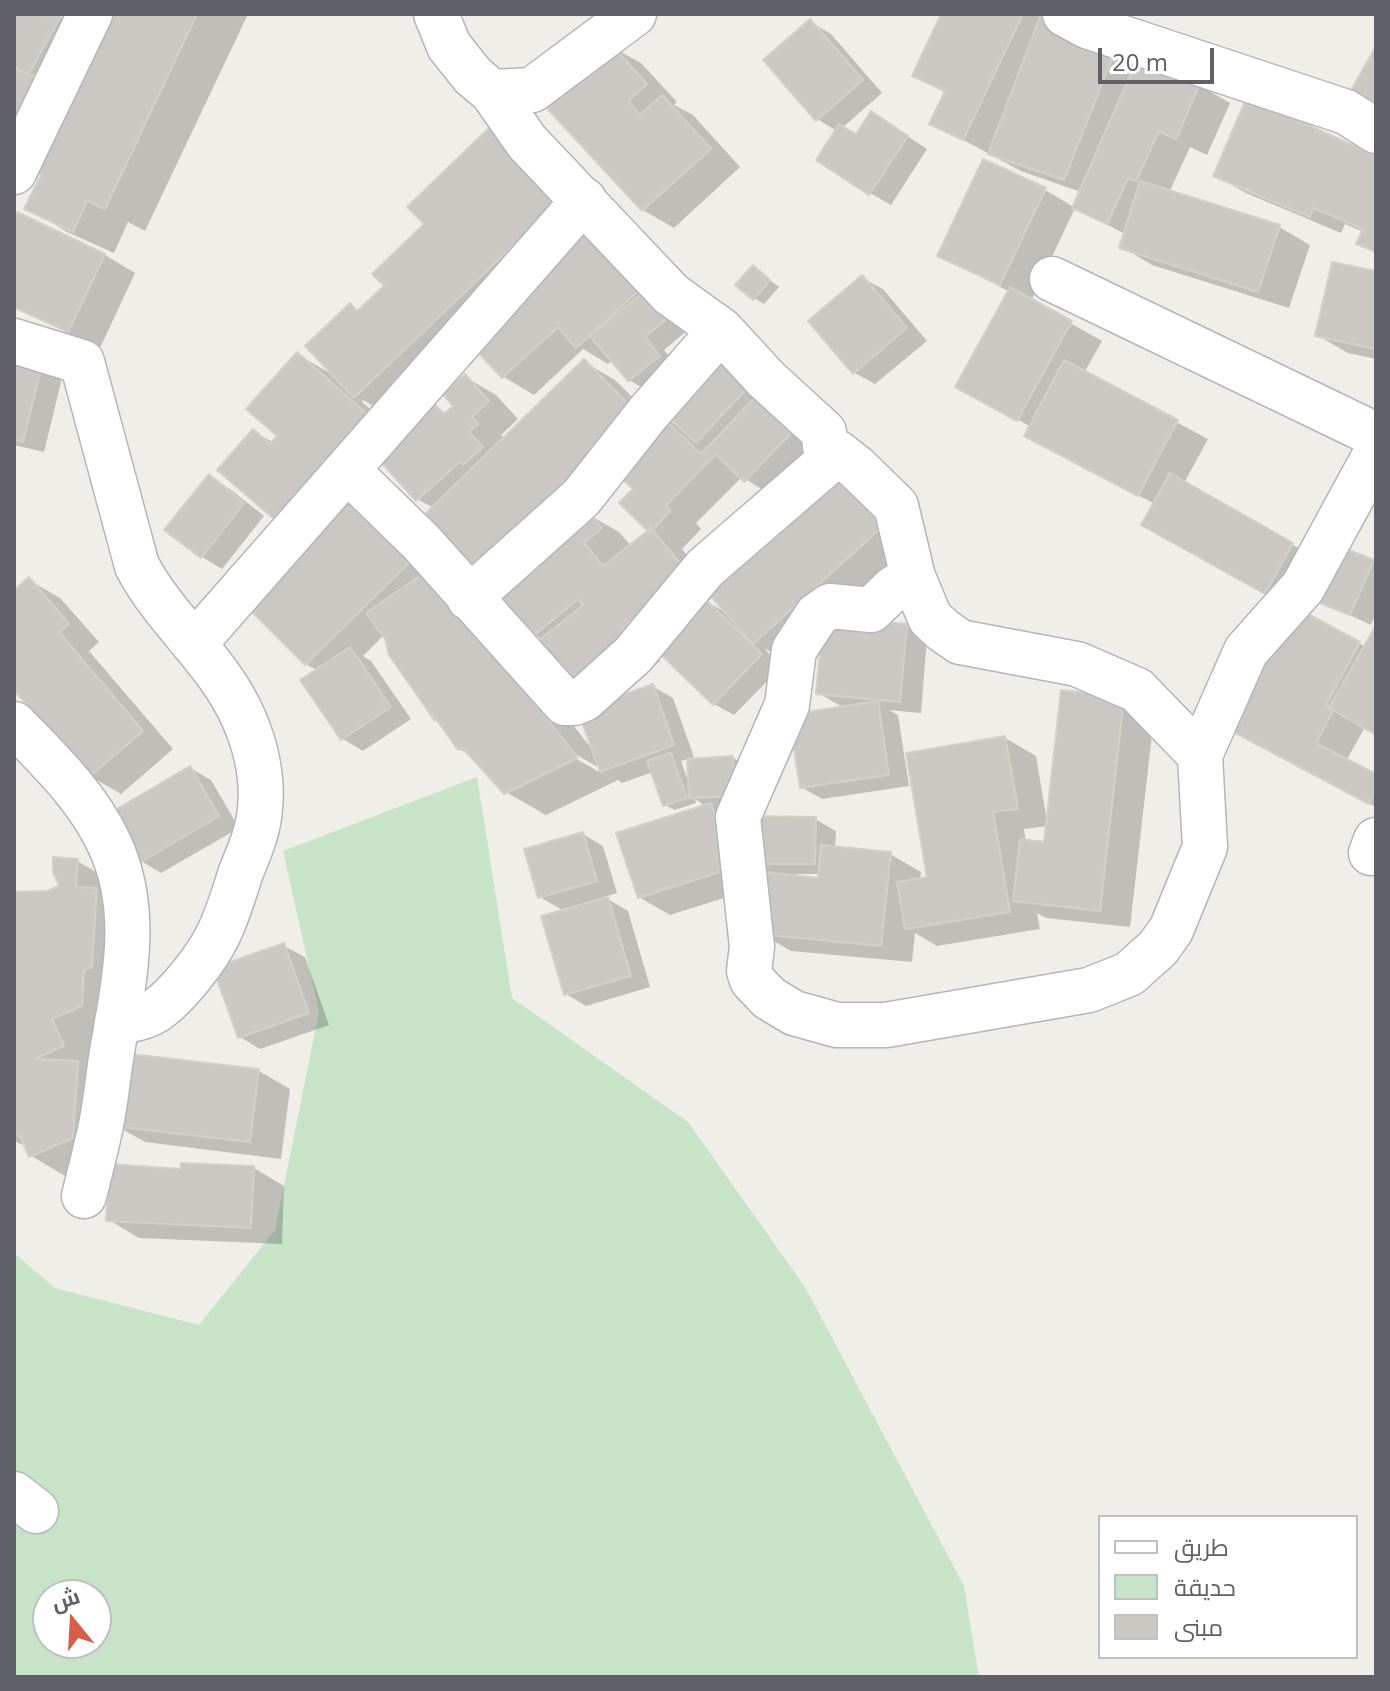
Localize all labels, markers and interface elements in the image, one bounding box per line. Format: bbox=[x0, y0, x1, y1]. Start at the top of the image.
scale bar bbox=[1102, 32, 1218, 82]
text: 20 m bbox=[1112, 45, 1168, 78]
legend bbox=[1098, 1515, 1358, 1659]
text: طريق bbox=[1174, 1530, 1229, 1563]
text: حديقة bbox=[1174, 1570, 1236, 1603]
north arrow bbox=[32, 1579, 112, 1659]
text: ش bbox=[47, 1579, 83, 1617]
text: مبنى bbox=[1174, 1610, 1223, 1643]

